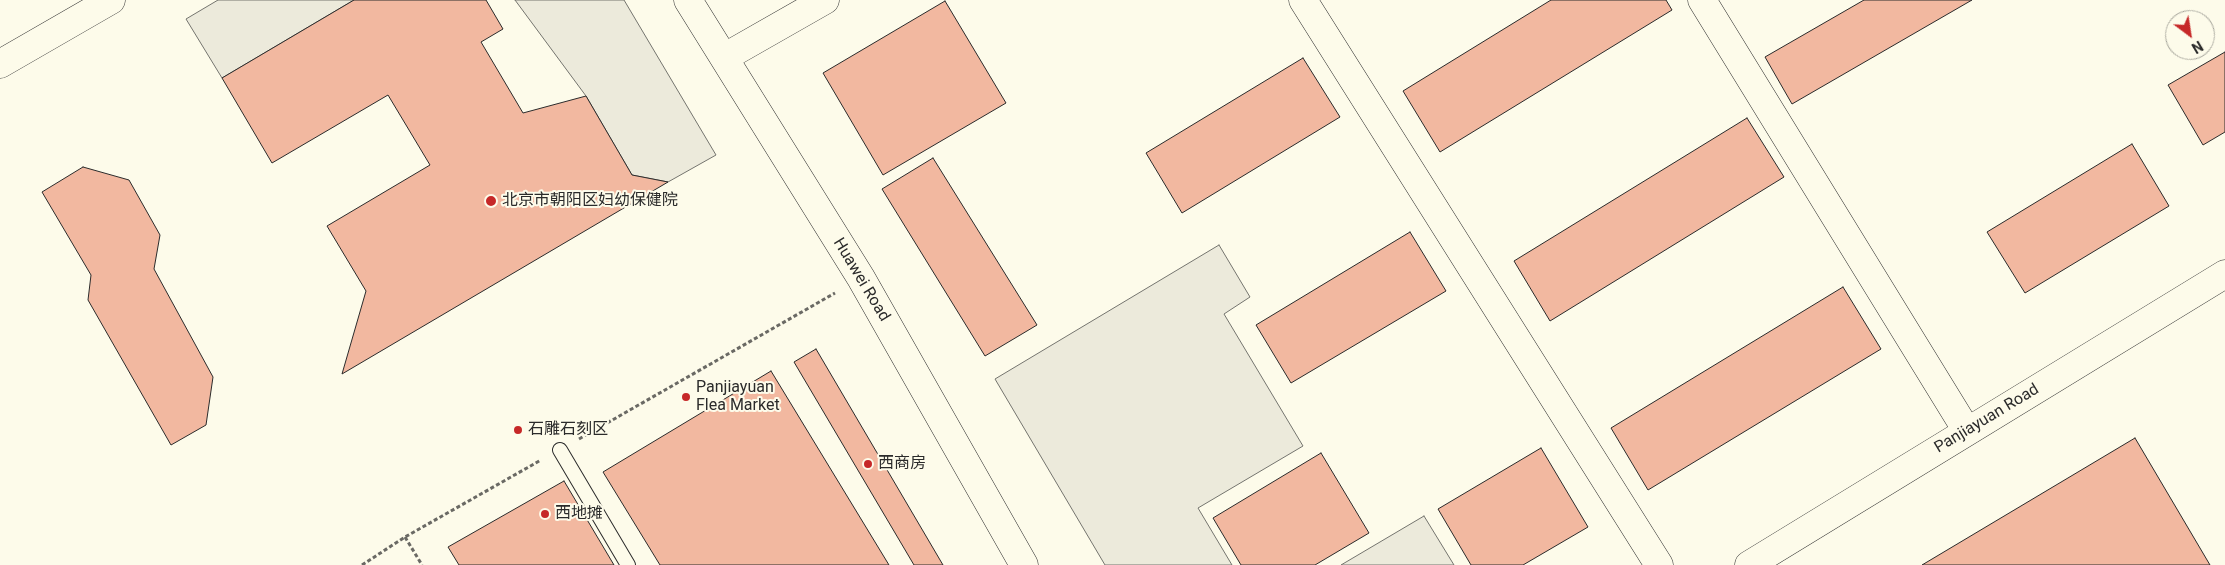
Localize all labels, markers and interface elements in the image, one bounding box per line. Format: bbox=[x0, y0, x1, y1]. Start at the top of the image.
north arrow bbox=[2165, 10, 2215, 60]
text: N bbox=[2189, 38, 2206, 56]
place label: 北京市朝阳区妇幼保健院 bbox=[502, 191, 678, 211]
marker: 北京市朝阳区妇幼保健院 bbox=[484, 194, 498, 208]
street label: Huawei Road bbox=[829, 235, 893, 325]
place label: Panjiayuan Flea Market bbox=[696, 378, 780, 416]
street label: Panjiayuan Road bbox=[1931, 380, 2043, 458]
marker: Panjiayuan Flea Market bbox=[680, 391, 692, 403]
place label: 石雕石刻区 bbox=[528, 420, 608, 440]
marker: 石雕石刻区 bbox=[512, 424, 524, 436]
place label: 西商房 bbox=[878, 454, 926, 474]
marker: 西商房 bbox=[862, 458, 874, 470]
place label: 西地摊 bbox=[555, 504, 603, 524]
marker: 西地摊 bbox=[539, 508, 551, 520]

